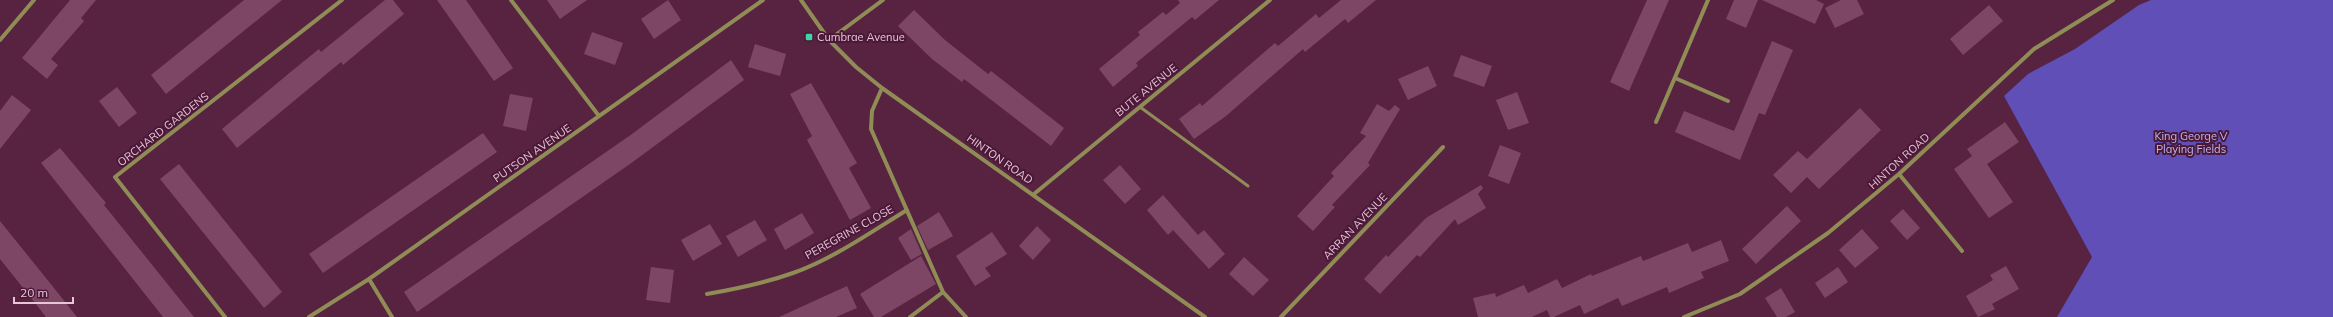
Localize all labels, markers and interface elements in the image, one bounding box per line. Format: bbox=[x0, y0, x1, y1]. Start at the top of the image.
place label: Cumbrae Avenue bbox=[817, 30, 905, 44]
marker: Cumbrae Avenue bbox=[804, 32, 814, 42]
street label: BUTE AVENUE bbox=[1112, 61, 1180, 119]
street label: ORCHARD GARDENS bbox=[114, 89, 212, 169]
street label: PUTSON AVENUE bbox=[490, 121, 574, 185]
park label: King George V Playing Fields bbox=[2155, 129, 2228, 156]
street label: HINTON ROAD bbox=[1866, 130, 1932, 192]
street label: HINTON ROAD bbox=[964, 131, 1036, 187]
street label: ARRAN AVENUE bbox=[1320, 190, 1390, 262]
street label: PEREGRINE CLOSE bbox=[802, 202, 896, 262]
scale bar bbox=[14, 279, 73, 305]
text: 20 m bbox=[20, 285, 48, 300]

